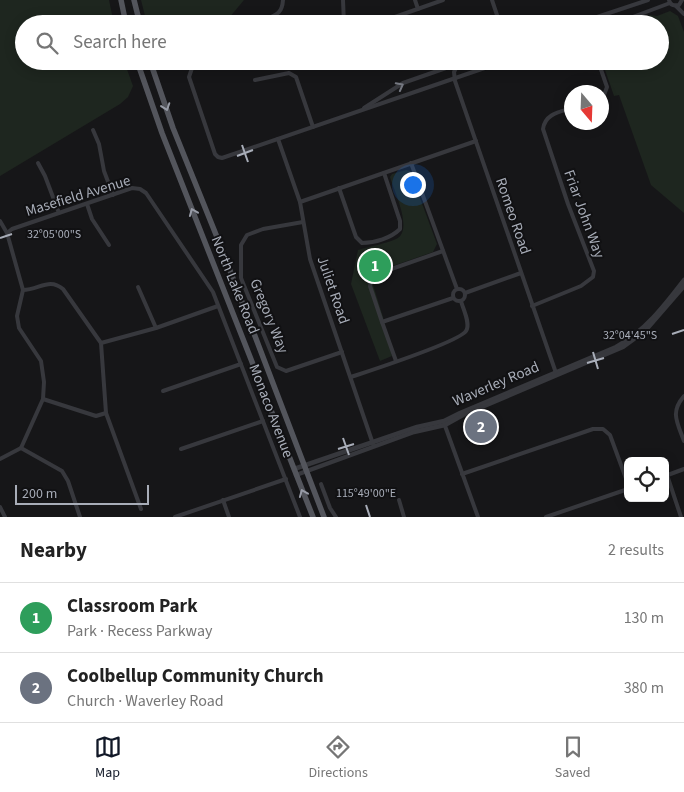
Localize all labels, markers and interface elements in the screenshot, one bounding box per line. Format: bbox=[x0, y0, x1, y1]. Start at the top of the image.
search box bbox=[15, 15, 669, 70]
icon: search bbox=[33, 29, 61, 57]
text: Search here bbox=[73, 29, 167, 56]
one-way arrow bbox=[395, 82, 404, 92]
north arrow bbox=[564, 85, 609, 130]
one-way arrow bbox=[160, 103, 170, 111]
street label: Friar John Way bbox=[558, 167, 610, 261]
street label: Masefield Avenue bbox=[23, 170, 133, 222]
your location bbox=[400, 172, 426, 198]
street label: Romeo Road bbox=[490, 175, 536, 257]
one-way arrow bbox=[188, 208, 199, 217]
text: 32°05'00"S bbox=[27, 226, 81, 243]
street label: North Lake Road bbox=[206, 233, 264, 337]
pin: 1 bbox=[359, 247, 391, 285]
street label: Juliet Road bbox=[312, 253, 354, 327]
street label: Gregory Way bbox=[245, 276, 293, 356]
text: 32°04'45"S bbox=[603, 327, 657, 344]
street label: Waverley Road bbox=[449, 356, 543, 412]
street label: Monaco Avenue bbox=[244, 361, 298, 461]
pin: 2 bbox=[465, 408, 497, 446]
map controls bbox=[624, 457, 669, 502]
button: locate bbox=[624, 457, 669, 502]
scale bar bbox=[15, 482, 149, 505]
text: 200 m bbox=[22, 484, 57, 504]
text: 115°49'00"E bbox=[336, 485, 396, 502]
one-way arrow bbox=[299, 489, 309, 498]
text: Nearby bbox=[20, 535, 87, 565]
text: 2 results bbox=[608, 539, 664, 561]
text: Classroom Park bbox=[67, 593, 198, 620]
text: 1 bbox=[32, 607, 40, 629]
text: 130 m bbox=[624, 607, 664, 629]
text: Park · Recess Parkway bbox=[67, 620, 212, 642]
text: Coolbellup Community Church bbox=[67, 663, 324, 690]
text: 2 bbox=[32, 677, 40, 699]
text: 380 m bbox=[624, 677, 664, 699]
text: Church · Waverley Road bbox=[67, 690, 224, 712]
tab: Map bbox=[94, 733, 122, 783]
tab: Directions bbox=[309, 733, 368, 783]
tab: Saved bbox=[555, 733, 590, 783]

